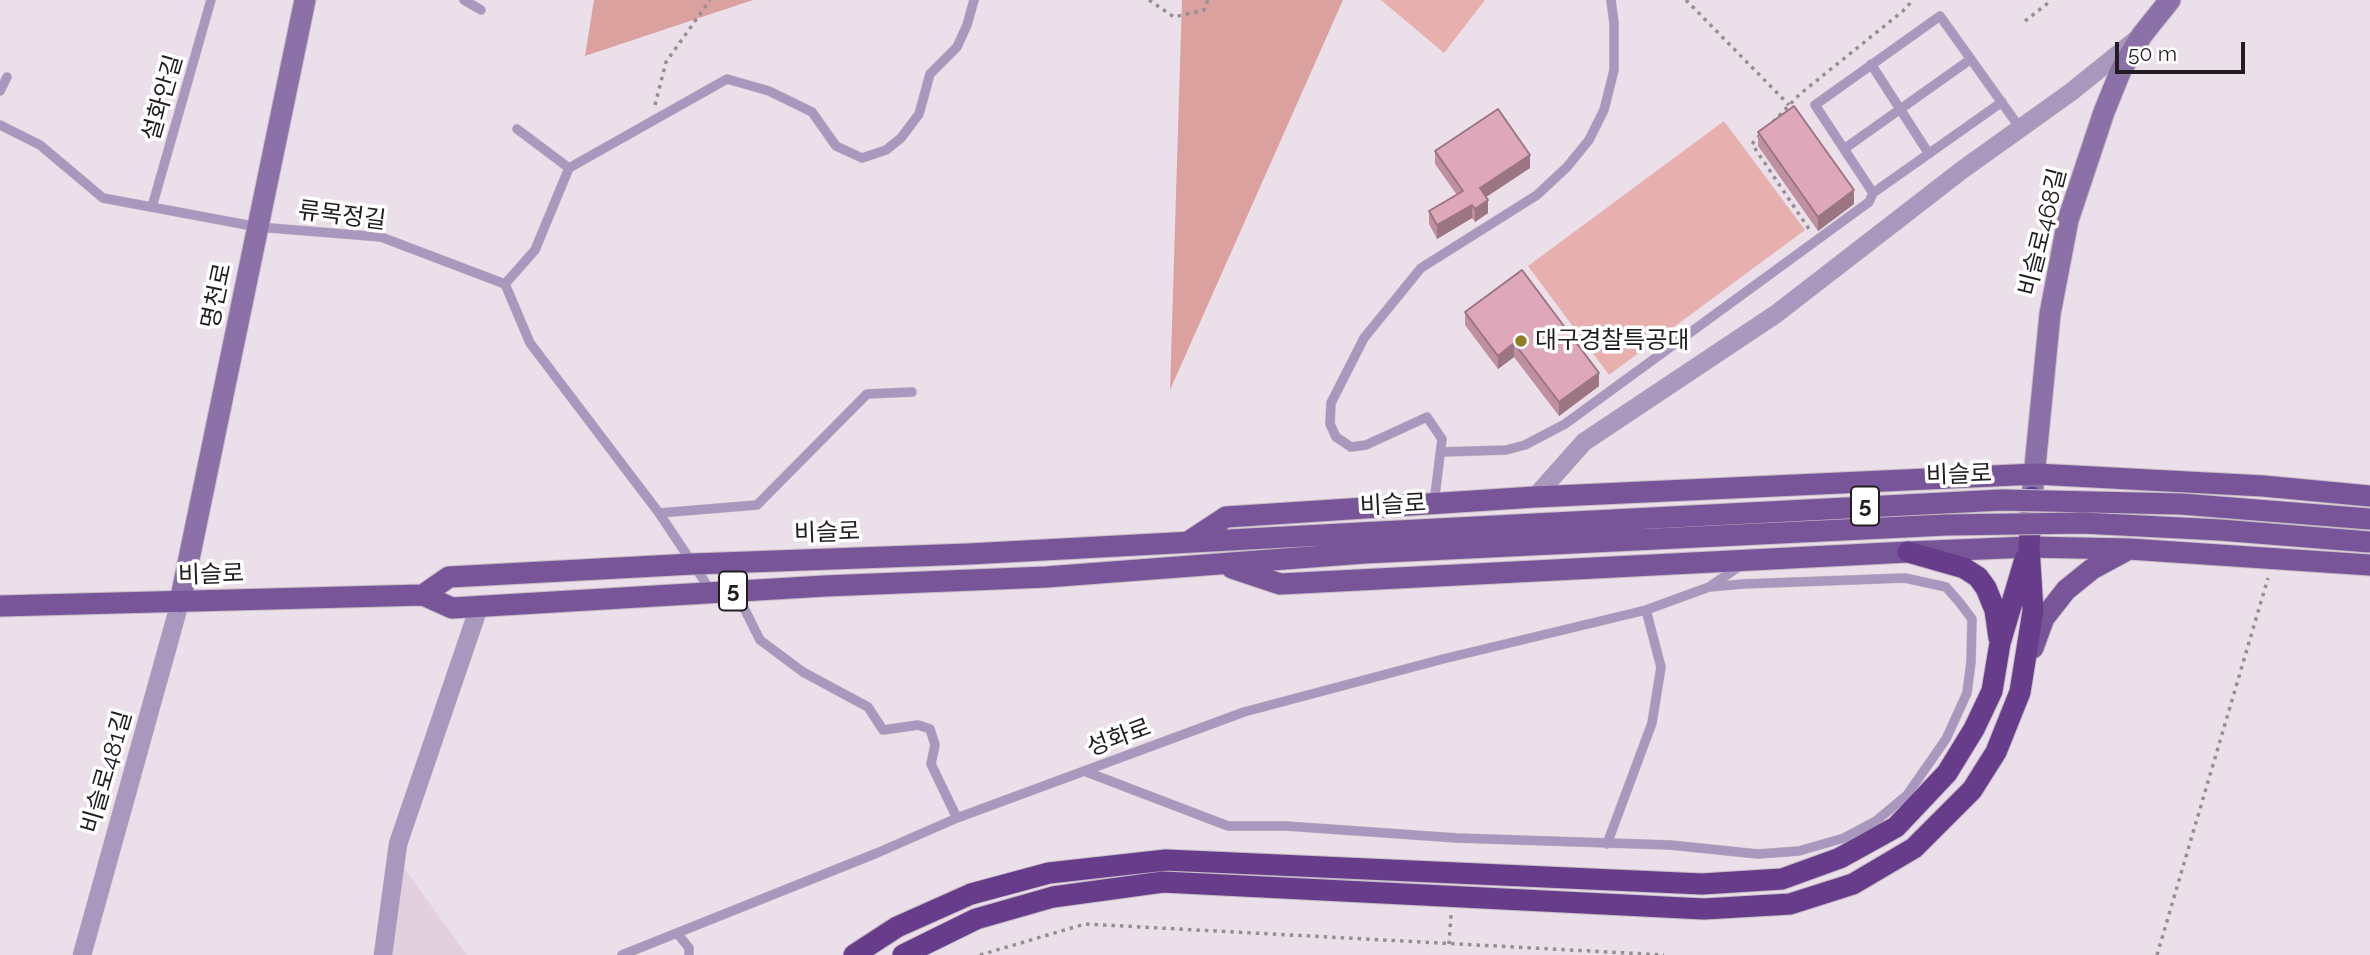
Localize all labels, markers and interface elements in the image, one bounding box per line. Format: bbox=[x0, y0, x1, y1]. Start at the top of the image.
scale bar bbox=[2118, 28, 2248, 72]
text: 50 m bbox=[2128, 41, 2177, 66]
street label: 설화안길 bbox=[137, 52, 189, 144]
street label: 비슬로468길 bbox=[2013, 165, 2073, 299]
street label: 류목정길 bbox=[296, 196, 388, 236]
street label: 명천로 bbox=[196, 261, 238, 331]
place label: 대구경찰특공대 bbox=[1535, 327, 1690, 355]
marker: 대구경찰특공대 bbox=[1513, 333, 1529, 349]
street label: 비슬로 bbox=[1925, 459, 1993, 491]
road number: 5 bbox=[1851, 486, 1879, 526]
street label: 비슬로 bbox=[1359, 489, 1427, 521]
street label: 비슬로 bbox=[793, 517, 861, 549]
street label: 비슬로 bbox=[177, 559, 245, 591]
road number: 5 bbox=[719, 572, 747, 610]
street label: 비슬로481길 bbox=[76, 708, 138, 836]
street label: 성화로 bbox=[1083, 713, 1155, 763]

